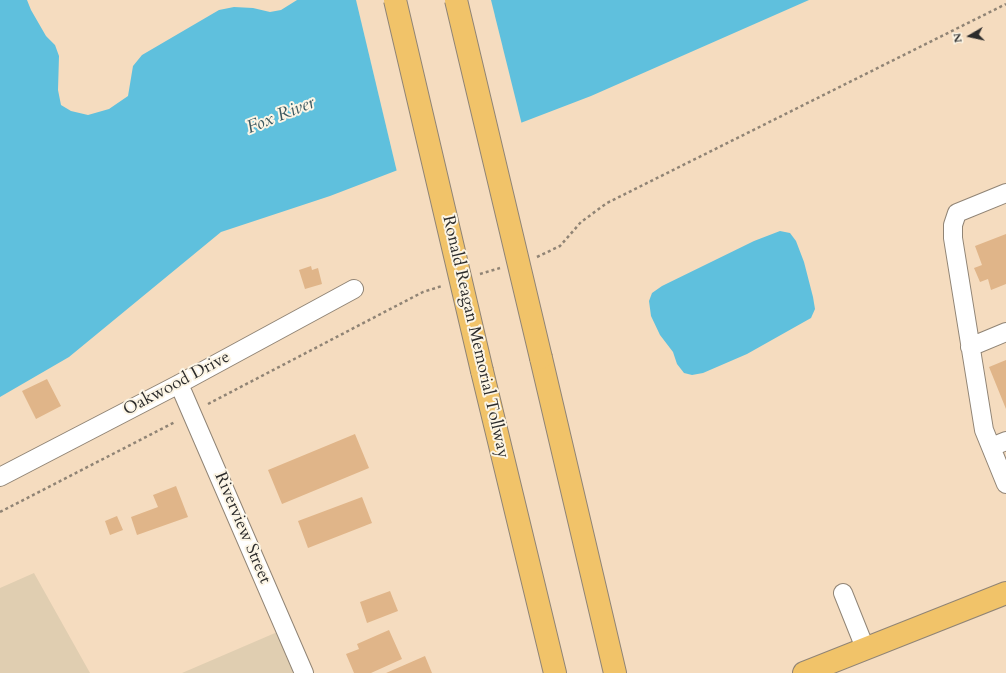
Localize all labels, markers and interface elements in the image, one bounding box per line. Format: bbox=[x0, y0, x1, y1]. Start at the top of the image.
north arrow bbox=[950, 16, 990, 56]
text: N bbox=[950, 32, 966, 44]
water label: Fox River bbox=[244, 93, 318, 139]
street label: Ronald Reagan Memorial Tollway bbox=[437, 214, 513, 460]
street label: Oakwood Drive bbox=[120, 347, 234, 421]
street label: Riverview Street bbox=[209, 469, 275, 587]

